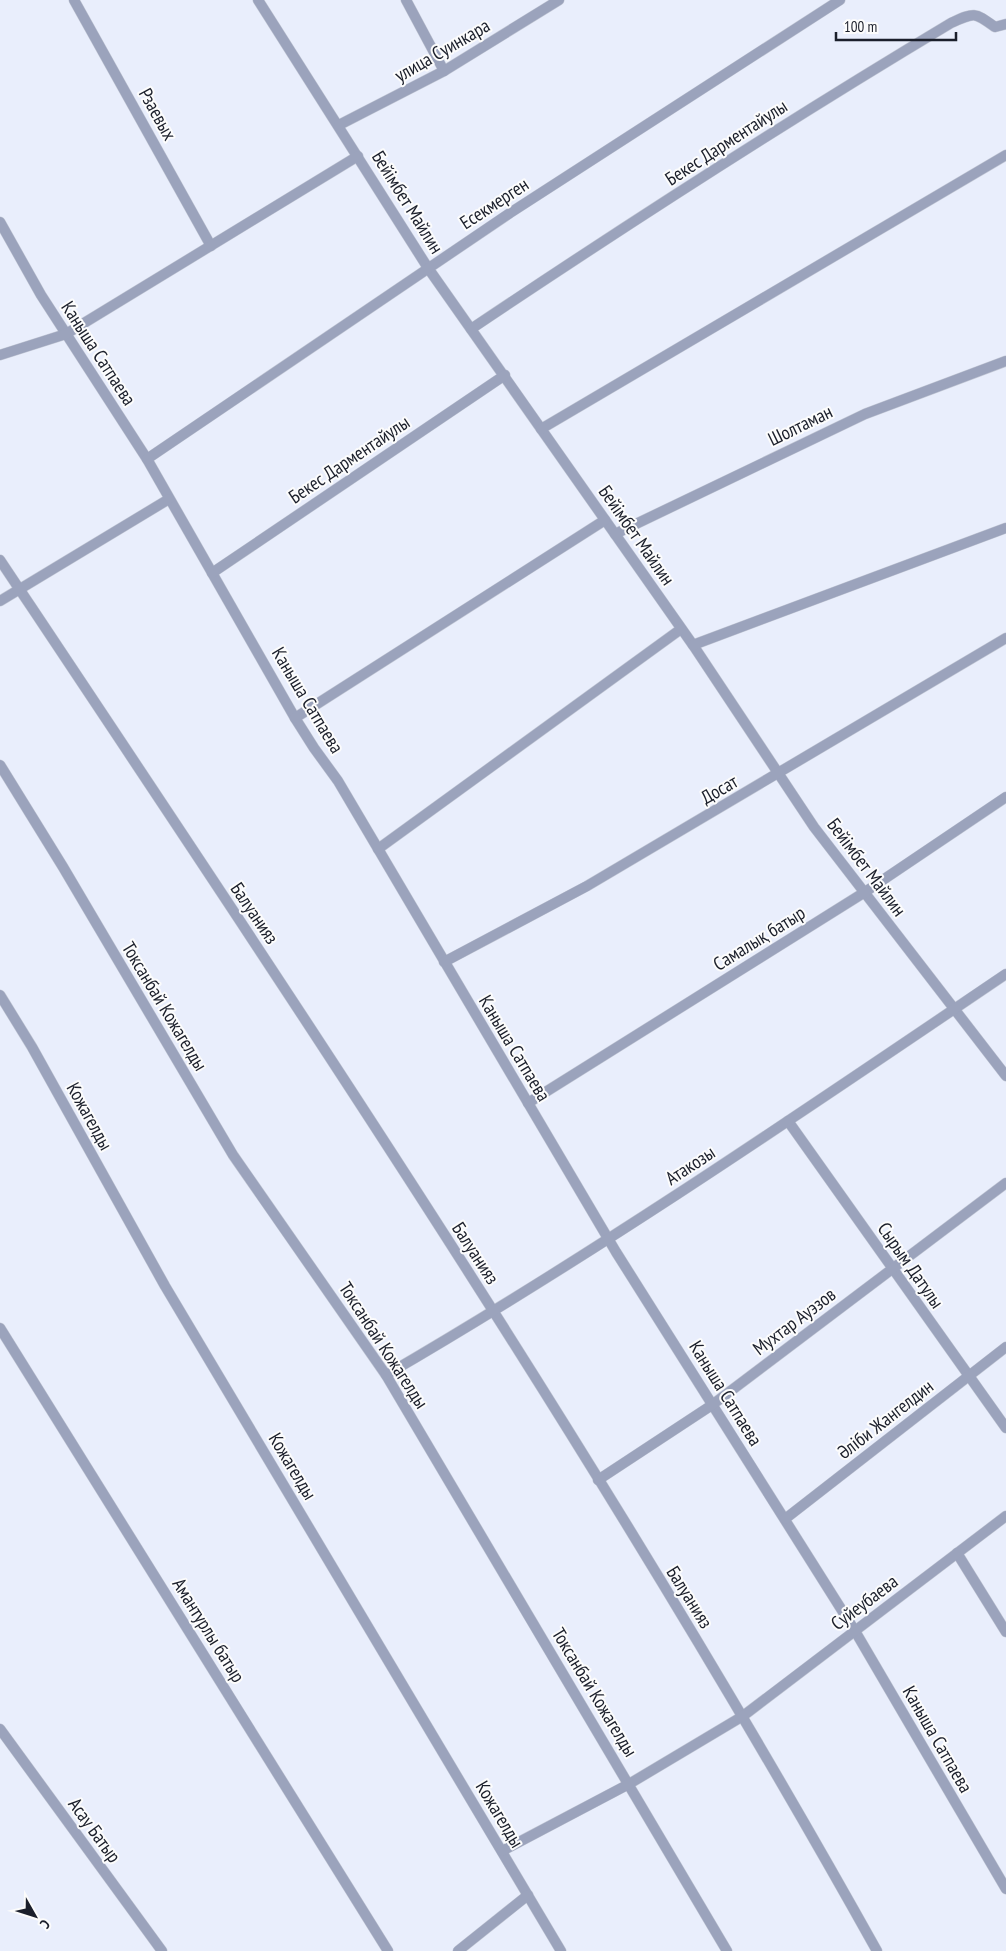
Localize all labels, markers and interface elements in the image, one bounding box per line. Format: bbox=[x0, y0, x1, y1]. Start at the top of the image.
scale bar bbox=[836, 10, 956, 42]
street label: улица Суинкара bbox=[390, 13, 494, 87]
text: 100 m bbox=[844, 17, 877, 36]
street label: Рзаевых bbox=[134, 84, 182, 144]
street label: Бекес Дарментайулы bbox=[660, 94, 792, 190]
street label: Бейімбет Майлин bbox=[367, 146, 449, 258]
street label: Eсекмерген bbox=[455, 172, 533, 234]
street label: Каныша Сатпаева bbox=[56, 296, 142, 410]
street label: Шолтаман bbox=[764, 399, 836, 451]
street label: Бекес Дарментайулы bbox=[284, 410, 414, 508]
street label: Бейімбет Майлин bbox=[594, 480, 680, 590]
street label: Каныша Сатпаева bbox=[267, 643, 349, 757]
street label: Досат bbox=[696, 768, 743, 809]
street label: Бейімбет Майлин bbox=[822, 813, 912, 921]
street label: Балуанияз bbox=[226, 878, 284, 948]
street label: Самалық батыр bbox=[709, 900, 809, 976]
street label: Токсанбай Кожагелды bbox=[117, 937, 213, 1075]
street label: Каныша Сатпаева bbox=[474, 991, 556, 1105]
street label: Кожагелды bbox=[62, 1078, 118, 1154]
street label: Атакозы bbox=[661, 1140, 719, 1190]
street label: Балуанияз bbox=[447, 1217, 505, 1289]
street label: Сырым Датулы bbox=[873, 1217, 949, 1313]
street label: Токсанбай Кожагелды bbox=[334, 1277, 434, 1413]
street label: Мухтар Ауэзов bbox=[748, 1282, 840, 1360]
street label: Каныша Сатпаева bbox=[684, 1336, 768, 1450]
street label: Әліби Жангелдин bbox=[832, 1374, 938, 1464]
street label: Кожагелды bbox=[264, 1428, 322, 1504]
street label: Балуанияз bbox=[661, 1561, 719, 1633]
street label: Суйеубаева bbox=[826, 1569, 902, 1635]
street label: Амантурлы батыр bbox=[167, 1573, 251, 1687]
street label: Токсанбай Кожагелды bbox=[547, 1623, 643, 1761]
street label: Каныша Сатпаева bbox=[898, 1681, 978, 1797]
street label: Кожагелды bbox=[471, 1776, 529, 1852]
street label: Асау Батыр bbox=[63, 1793, 127, 1867]
north arrow bbox=[10, 1891, 60, 1941]
text: С bbox=[36, 1916, 54, 1933]

